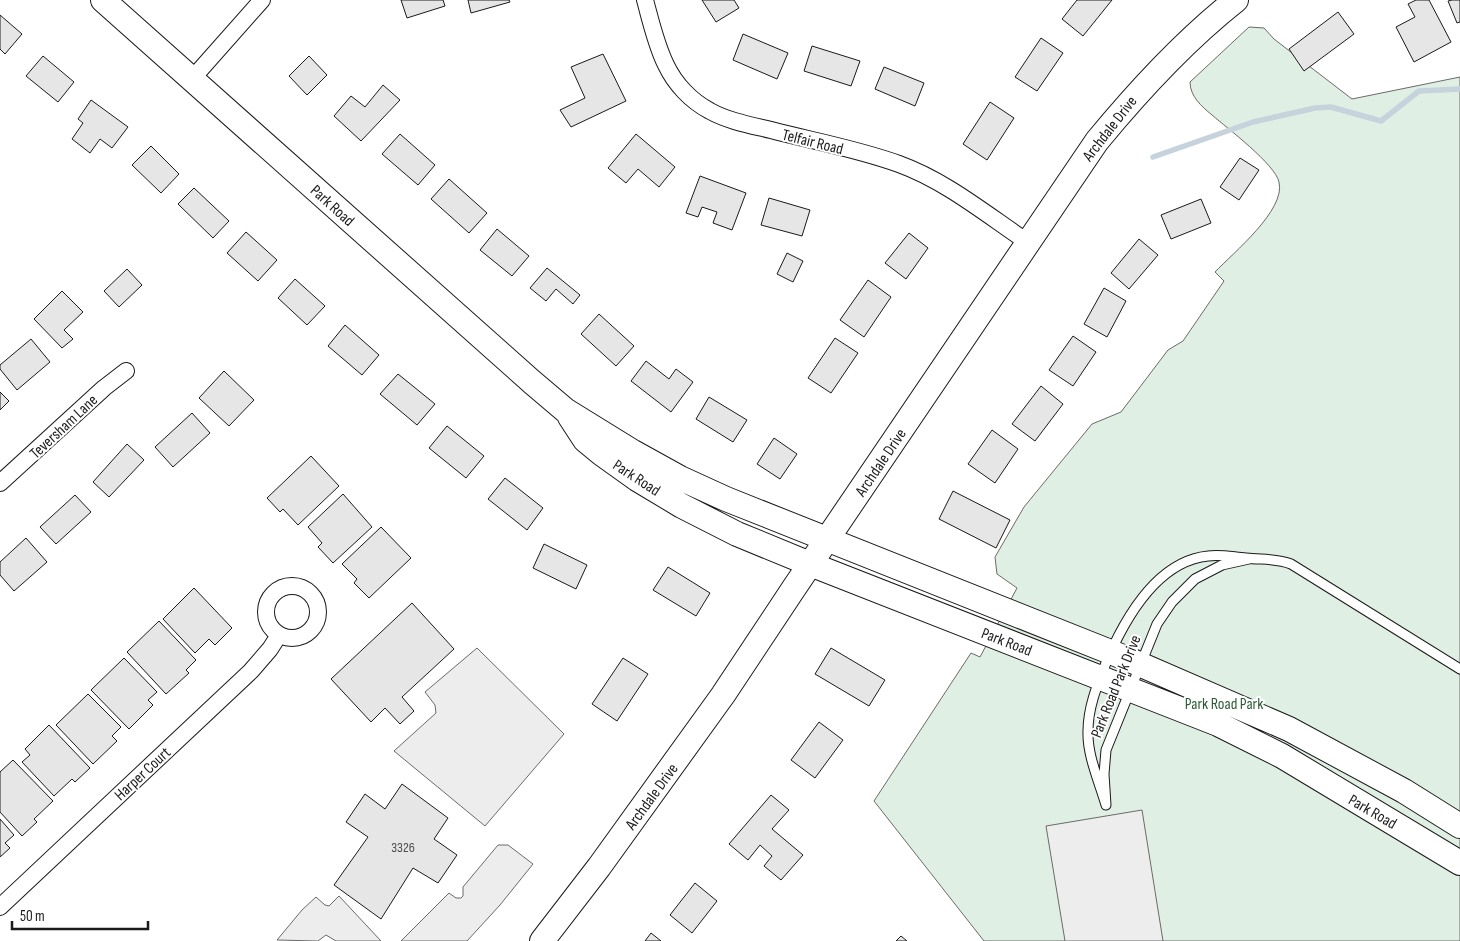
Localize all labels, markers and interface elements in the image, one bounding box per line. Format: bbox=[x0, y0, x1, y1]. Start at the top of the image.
street label: Archdale Drive bbox=[1078, 93, 1142, 166]
street label: Telfair Road bbox=[780, 126, 845, 159]
street label: Park Road bbox=[306, 181, 358, 231]
street label: Teversham Lane bbox=[26, 391, 102, 463]
street label: Archdale Drive bbox=[851, 425, 911, 501]
street label: Park Road bbox=[609, 456, 663, 501]
street label: Park Road bbox=[979, 624, 1034, 661]
street label: Park Road Park Drive bbox=[1087, 632, 1146, 741]
park label: Park Road Park bbox=[1185, 695, 1263, 714]
street label: Harper Court bbox=[111, 743, 175, 805]
street label: Archdale Drive bbox=[621, 760, 683, 835]
street label: Park Road bbox=[1345, 791, 1400, 834]
house number: 3326 bbox=[391, 839, 415, 856]
scale bar bbox=[12, 898, 149, 930]
text: 50 m bbox=[20, 907, 45, 926]

